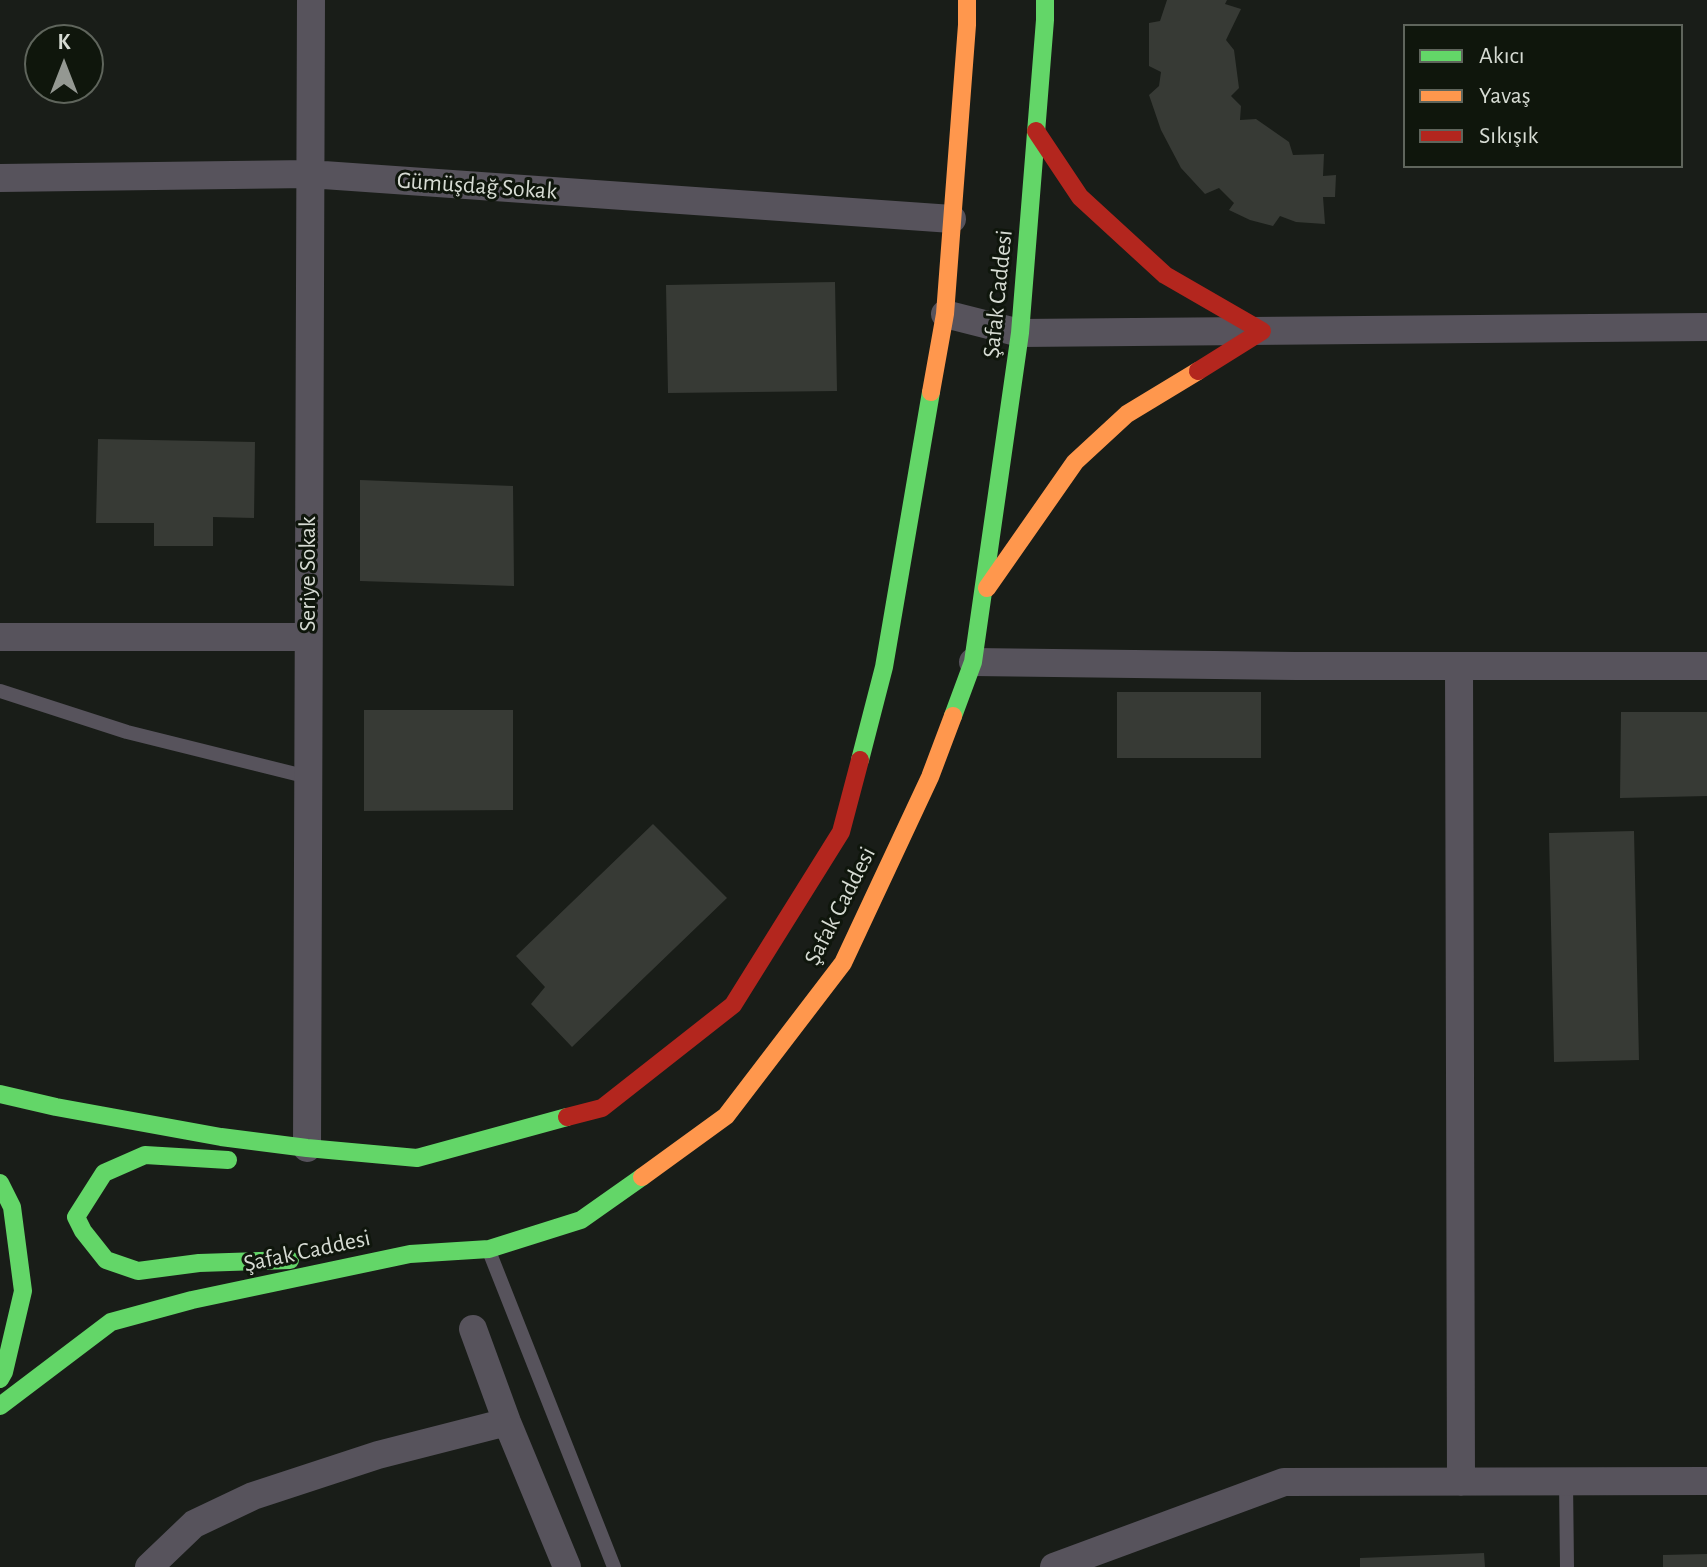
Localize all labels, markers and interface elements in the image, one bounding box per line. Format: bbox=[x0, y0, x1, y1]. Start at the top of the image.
north arrow bbox=[24, 24, 104, 104]
legend bbox=[1403, 24, 1683, 168]
text: K bbox=[58, 31, 70, 53]
text: Akıcı bbox=[1479, 44, 1525, 68]
text: Yavaş bbox=[1479, 84, 1531, 108]
text: Sıkışık bbox=[1479, 124, 1539, 148]
street label: Gümüşdağ Sokak bbox=[396, 166, 558, 206]
street label: Şafak Caddesi bbox=[977, 228, 1019, 360]
street label: Seriye Sokak bbox=[294, 516, 322, 632]
street label: Şafak Caddesi bbox=[798, 842, 882, 970]
street label: Şafak Caddesi bbox=[241, 1224, 373, 1278]

